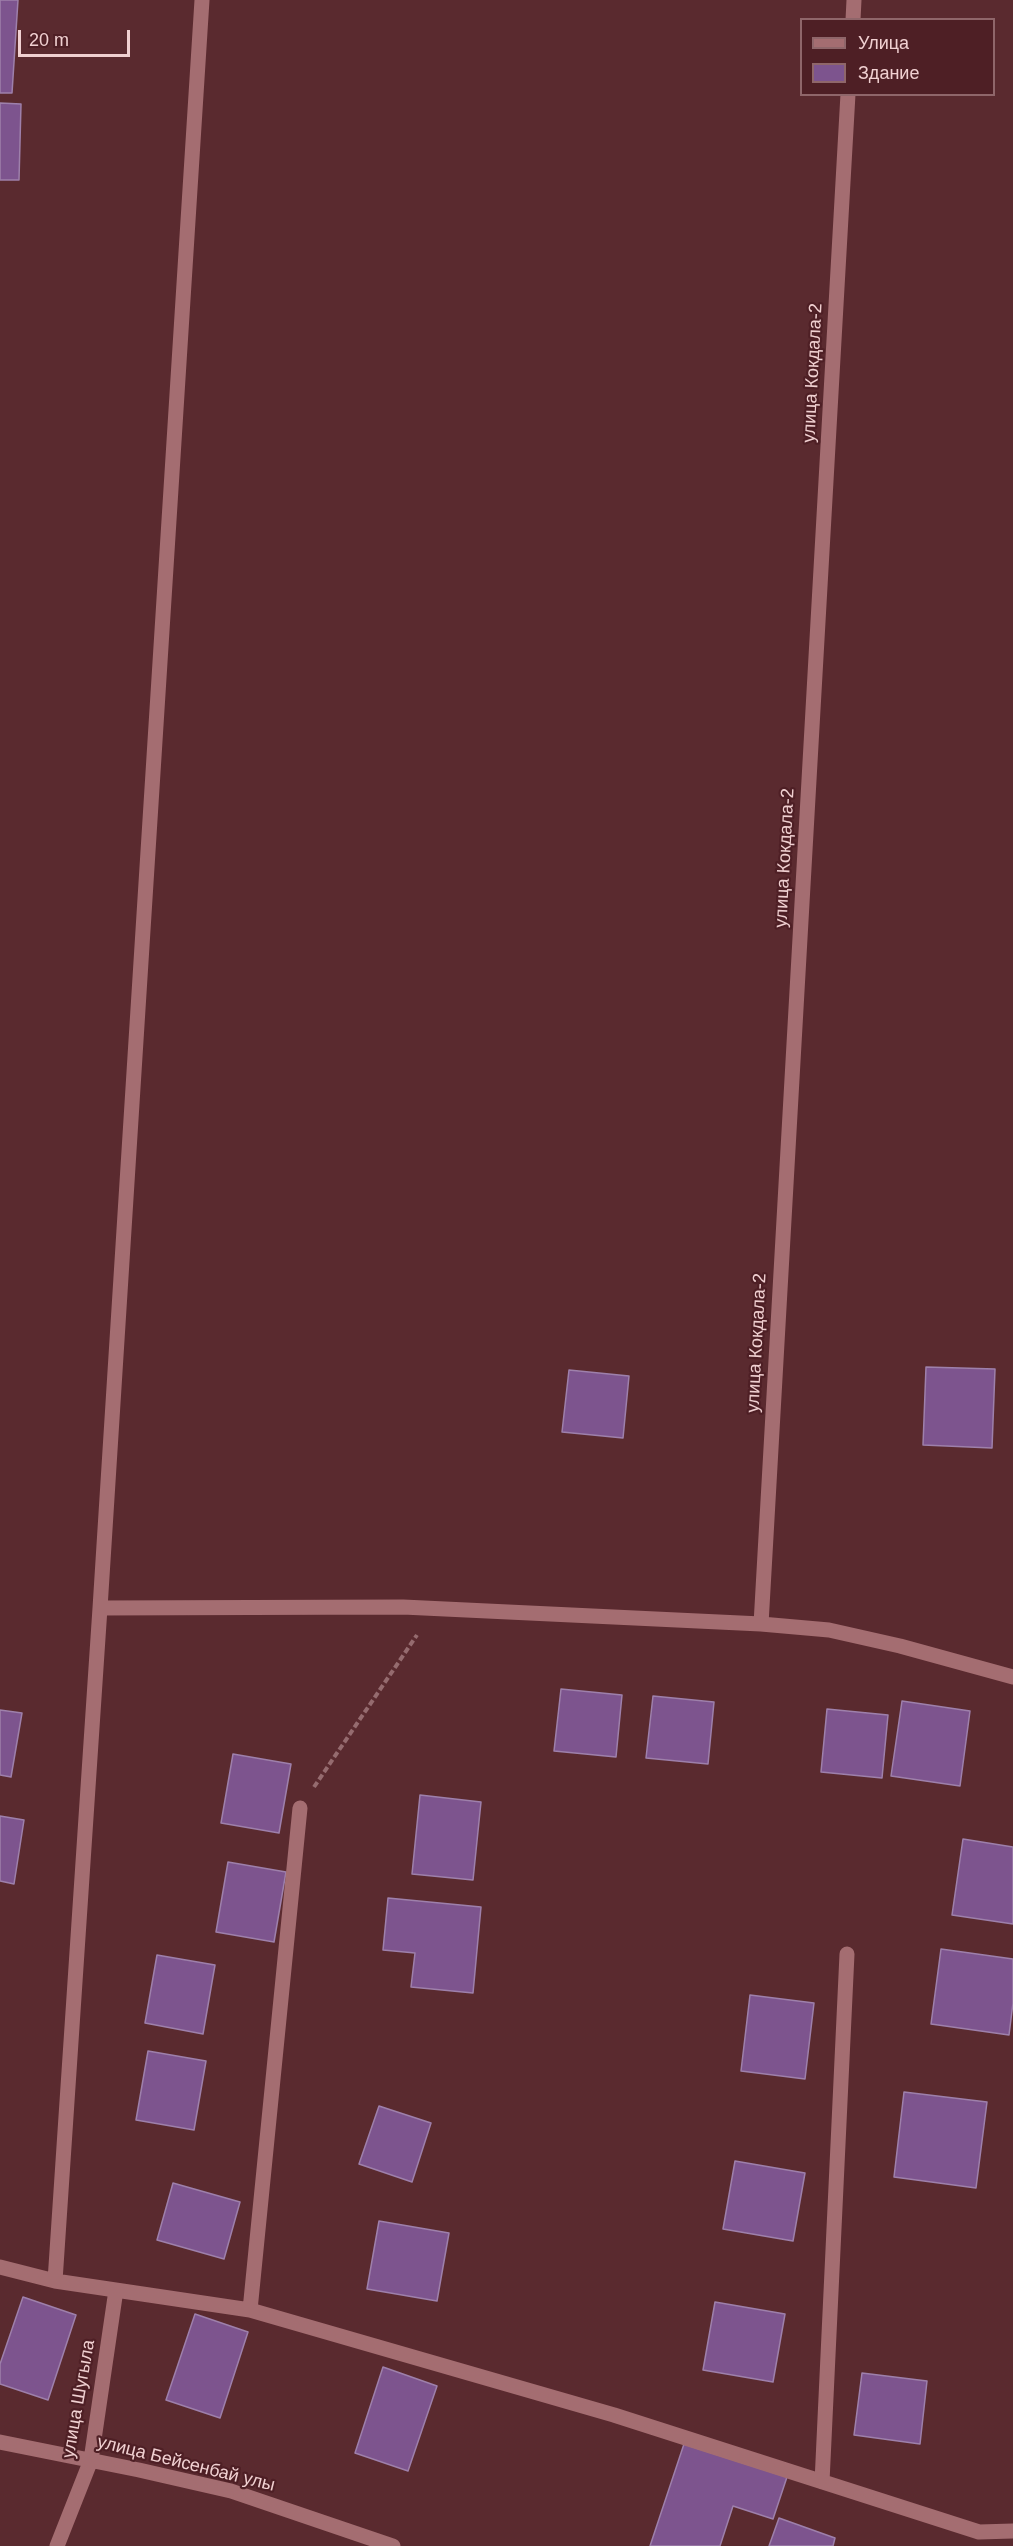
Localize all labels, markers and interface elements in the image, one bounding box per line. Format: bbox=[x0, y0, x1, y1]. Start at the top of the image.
scale bar bbox=[21, 18, 134, 56]
legend bbox=[800, 18, 995, 96]
text: 20 m bbox=[29, 30, 69, 50]
text: Улица bbox=[858, 33, 909, 53]
text: Здание bbox=[858, 63, 919, 83]
street label: улица Кокдала-2 bbox=[799, 303, 827, 443]
street label: улица Кокдала-2 bbox=[771, 788, 799, 928]
street label: улица Кокдала-2 bbox=[743, 1273, 771, 1413]
street label: улица Шугыла bbox=[58, 2338, 100, 2460]
street label: улица Бейсенбай улы bbox=[95, 2431, 277, 2497]

